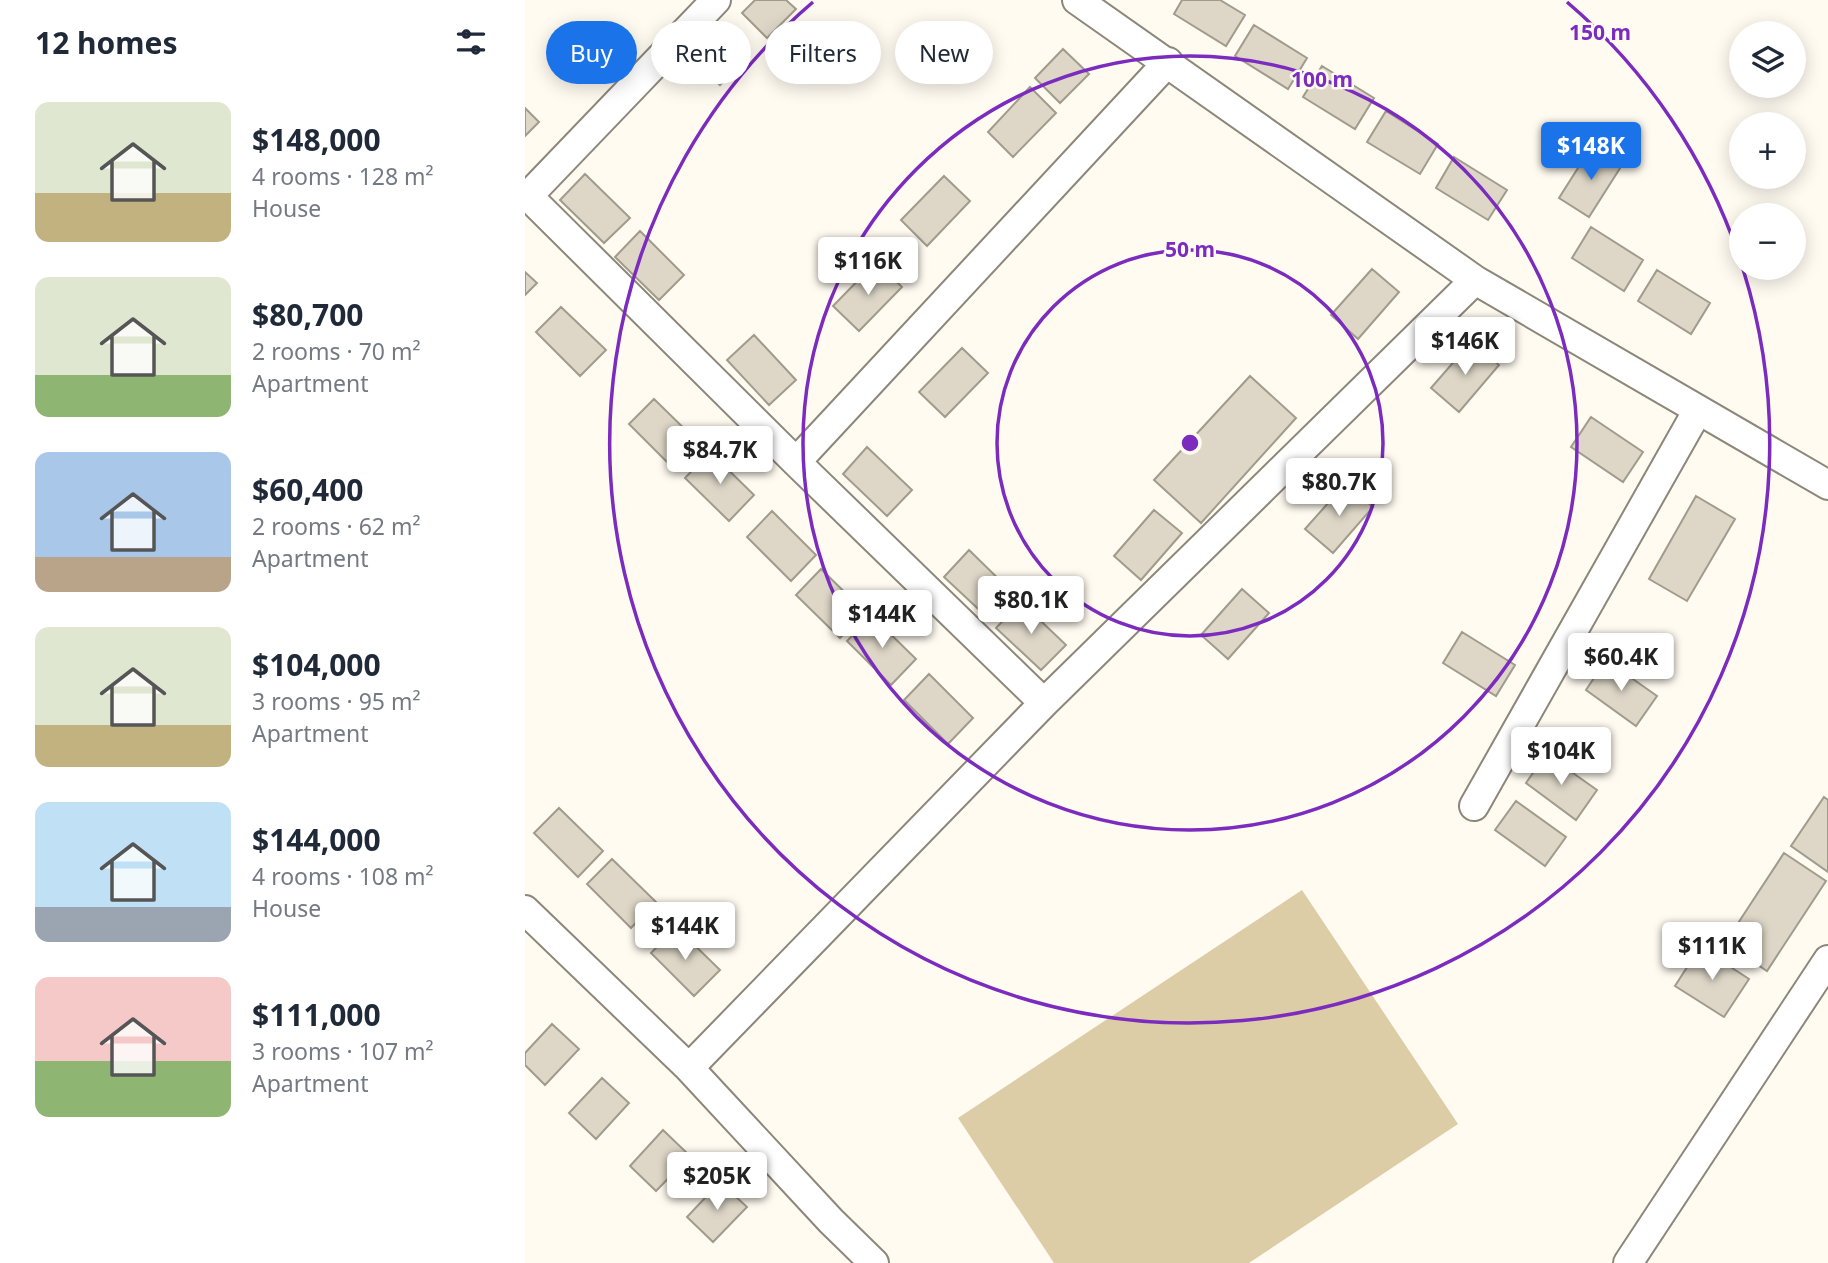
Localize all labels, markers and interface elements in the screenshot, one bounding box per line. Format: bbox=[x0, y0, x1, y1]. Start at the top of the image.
text: 150 m bbox=[1569, 18, 1631, 46]
chip: Buy bbox=[546, 21, 637, 84]
chip: Rent bbox=[651, 21, 751, 84]
chip: Filters bbox=[765, 21, 881, 84]
chip: New bbox=[895, 21, 993, 84]
map controls bbox=[1729, 21, 1806, 280]
button: layers bbox=[1729, 21, 1806, 98]
text: 12 homes bbox=[35, 22, 178, 63]
icon: filters bbox=[452, 23, 490, 61]
text: 100 m bbox=[1291, 65, 1353, 93]
button: + bbox=[1729, 112, 1806, 189]
text: $148,000 bbox=[252, 119, 381, 160]
pin: $148K bbox=[1542, 122, 1640, 182]
text: $148K bbox=[1557, 129, 1625, 161]
icon: home bbox=[91, 130, 175, 214]
text: 4 rooms · 128 m² bbox=[252, 160, 434, 192]
text: House bbox=[252, 192, 321, 224]
button: − bbox=[1729, 203, 1806, 280]
text: 50 m bbox=[1165, 235, 1215, 263]
pin: $116K bbox=[819, 238, 917, 297]
text: $116K bbox=[834, 244, 902, 276]
text: $80,700 bbox=[252, 294, 364, 335]
icon: home bbox=[91, 305, 175, 389]
pin: $146K bbox=[1416, 318, 1514, 377]
text: $146K bbox=[1431, 324, 1499, 356]
text: 2 rooms · 70 m² bbox=[252, 335, 421, 367]
text: Apartment bbox=[252, 367, 369, 399]
pin: $84.7K bbox=[663, 426, 777, 486]
centre of rings bbox=[1178, 431, 1202, 455]
text: $84.7K bbox=[683, 433, 757, 465]
pin: $80.7K bbox=[1282, 458, 1396, 518]
text: $80.7K bbox=[1302, 465, 1376, 497]
text: $60,400 bbox=[252, 469, 364, 510]
icon: home bbox=[91, 480, 175, 564]
text: 2 rooms · 62 m² bbox=[252, 510, 421, 542]
text: Apartment bbox=[252, 542, 369, 574]
pin: $80.1K bbox=[974, 576, 1088, 636]
text: $80.1K bbox=[994, 583, 1068, 615]
pin: $144K bbox=[833, 590, 931, 650]
text: $144K bbox=[848, 597, 916, 629]
pin: $60.4K bbox=[1564, 634, 1678, 693]
text: $60.4K bbox=[1584, 640, 1658, 672]
text: $104,000 bbox=[252, 644, 381, 685]
icon: home bbox=[91, 655, 175, 739]
text: 3 rooms · 95 m² bbox=[252, 685, 421, 717]
text: Apartment bbox=[252, 717, 369, 749]
pin: $104K bbox=[1512, 728, 1610, 787]
text: $104K bbox=[1527, 734, 1595, 766]
text: $144,000 bbox=[252, 819, 381, 860]
icon: home bbox=[91, 830, 175, 914]
text: 4 rooms · 108 m² bbox=[252, 860, 434, 892]
text: House bbox=[252, 892, 321, 924]
pin: $144K bbox=[636, 902, 734, 962]
text: $144K bbox=[651, 909, 719, 941]
pin: $111K bbox=[1663, 922, 1761, 982]
text: $111K bbox=[1678, 929, 1746, 961]
text: $111,000 bbox=[252, 994, 381, 1035]
icon: home bbox=[91, 1005, 175, 1089]
text: 3 rooms · 107 m² bbox=[252, 1035, 434, 1067]
text: Apartment bbox=[252, 1067, 369, 1099]
pin: $205K bbox=[668, 1152, 766, 1212]
text: $205K bbox=[683, 1159, 751, 1191]

